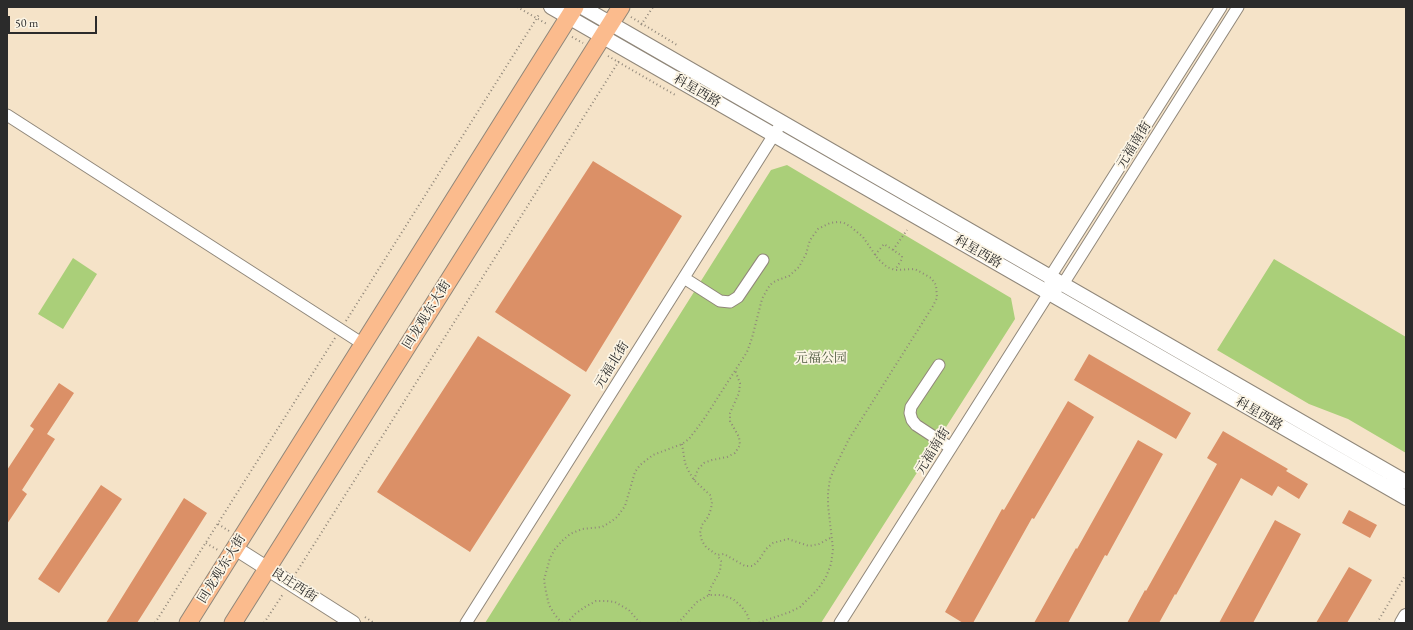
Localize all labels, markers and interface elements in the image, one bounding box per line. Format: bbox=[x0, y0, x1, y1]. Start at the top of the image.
scale bar bbox=[10, 8, 99, 34]
text: 50 m bbox=[15, 15, 38, 31]
street label: 科星西路 bbox=[671, 71, 723, 111]
street label: 元福南街 bbox=[1114, 119, 1154, 171]
street label: 科星西路 bbox=[952, 232, 1004, 272]
street label: 回龙观东大街 bbox=[400, 278, 454, 352]
street label: 元福北街 bbox=[592, 339, 632, 391]
park label: 元福公园 bbox=[795, 350, 847, 366]
street label: 科星西路 bbox=[1233, 394, 1285, 434]
street label: 元福南街 bbox=[913, 425, 953, 477]
street label: 回龙观东大街 bbox=[195, 532, 249, 606]
street label: 良庄西街 bbox=[268, 564, 320, 606]

